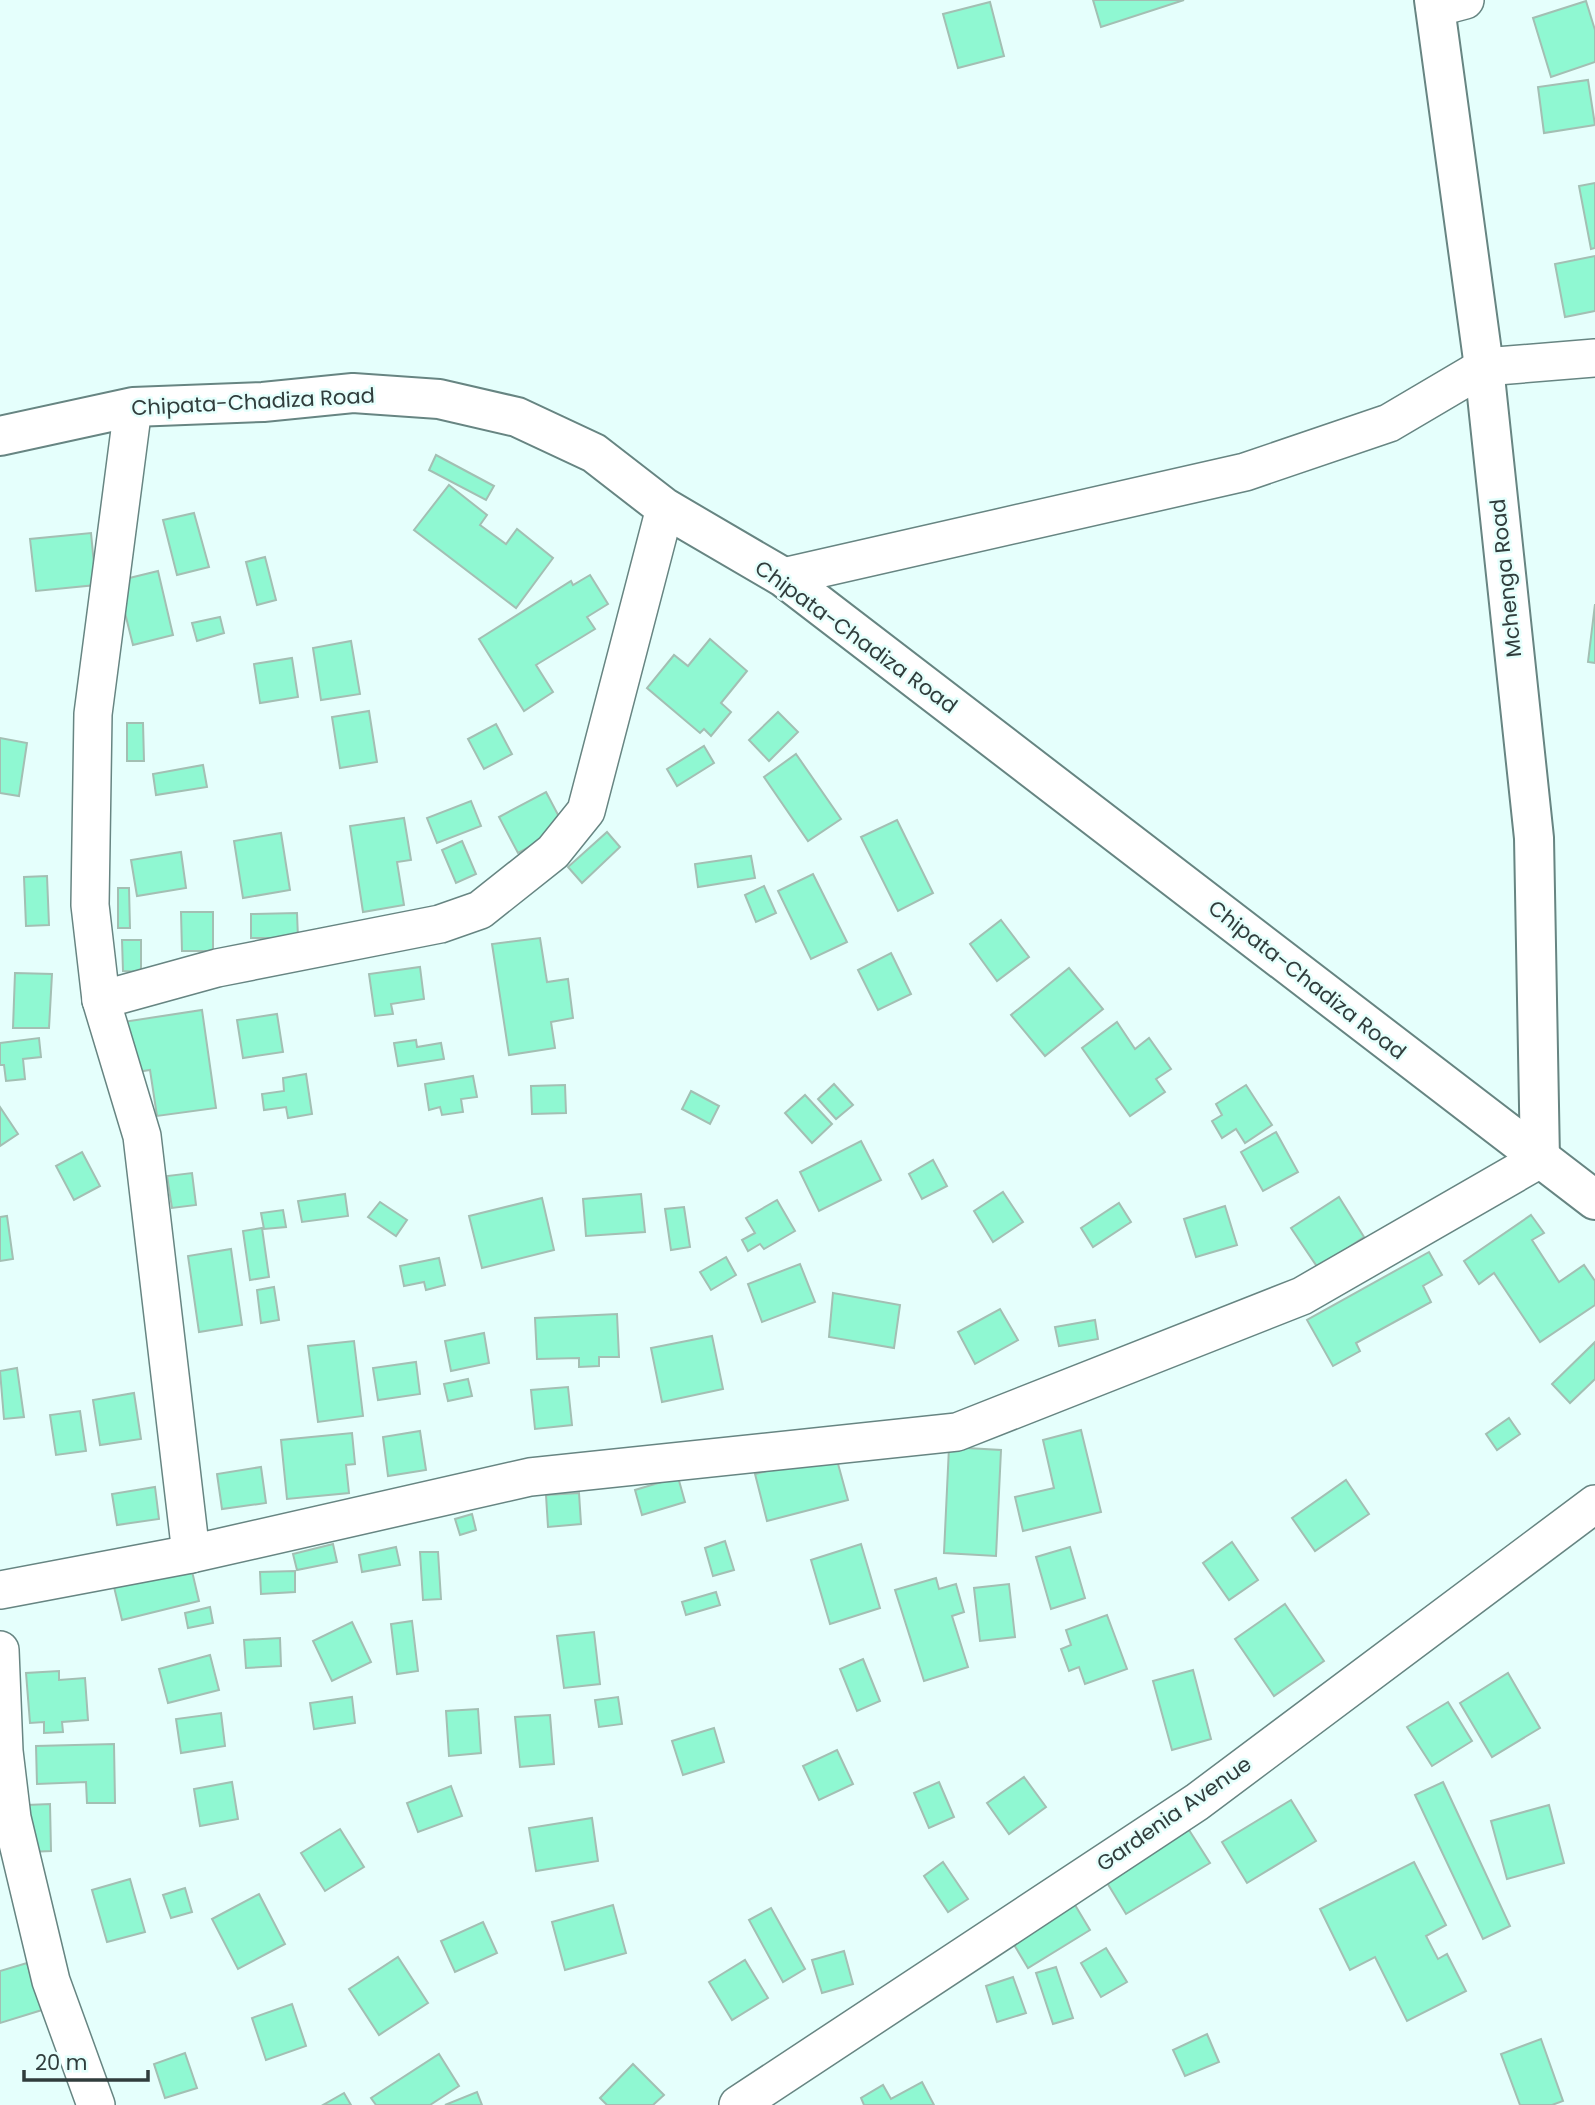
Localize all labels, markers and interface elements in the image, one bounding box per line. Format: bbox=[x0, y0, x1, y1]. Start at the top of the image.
street label: Chipata-Chadiza Road bbox=[130, 381, 375, 422]
street label: Mchenga Road bbox=[1483, 497, 1528, 659]
street label: Chipata-Chadiza Road bbox=[749, 553, 963, 720]
street label: Chipata-Chadiza Road bbox=[1202, 893, 1412, 1066]
street label: Gardenia Avenue bbox=[1091, 1749, 1257, 1878]
scale bar bbox=[24, 2038, 149, 2082]
text: 20 m bbox=[35, 2048, 88, 2077]

